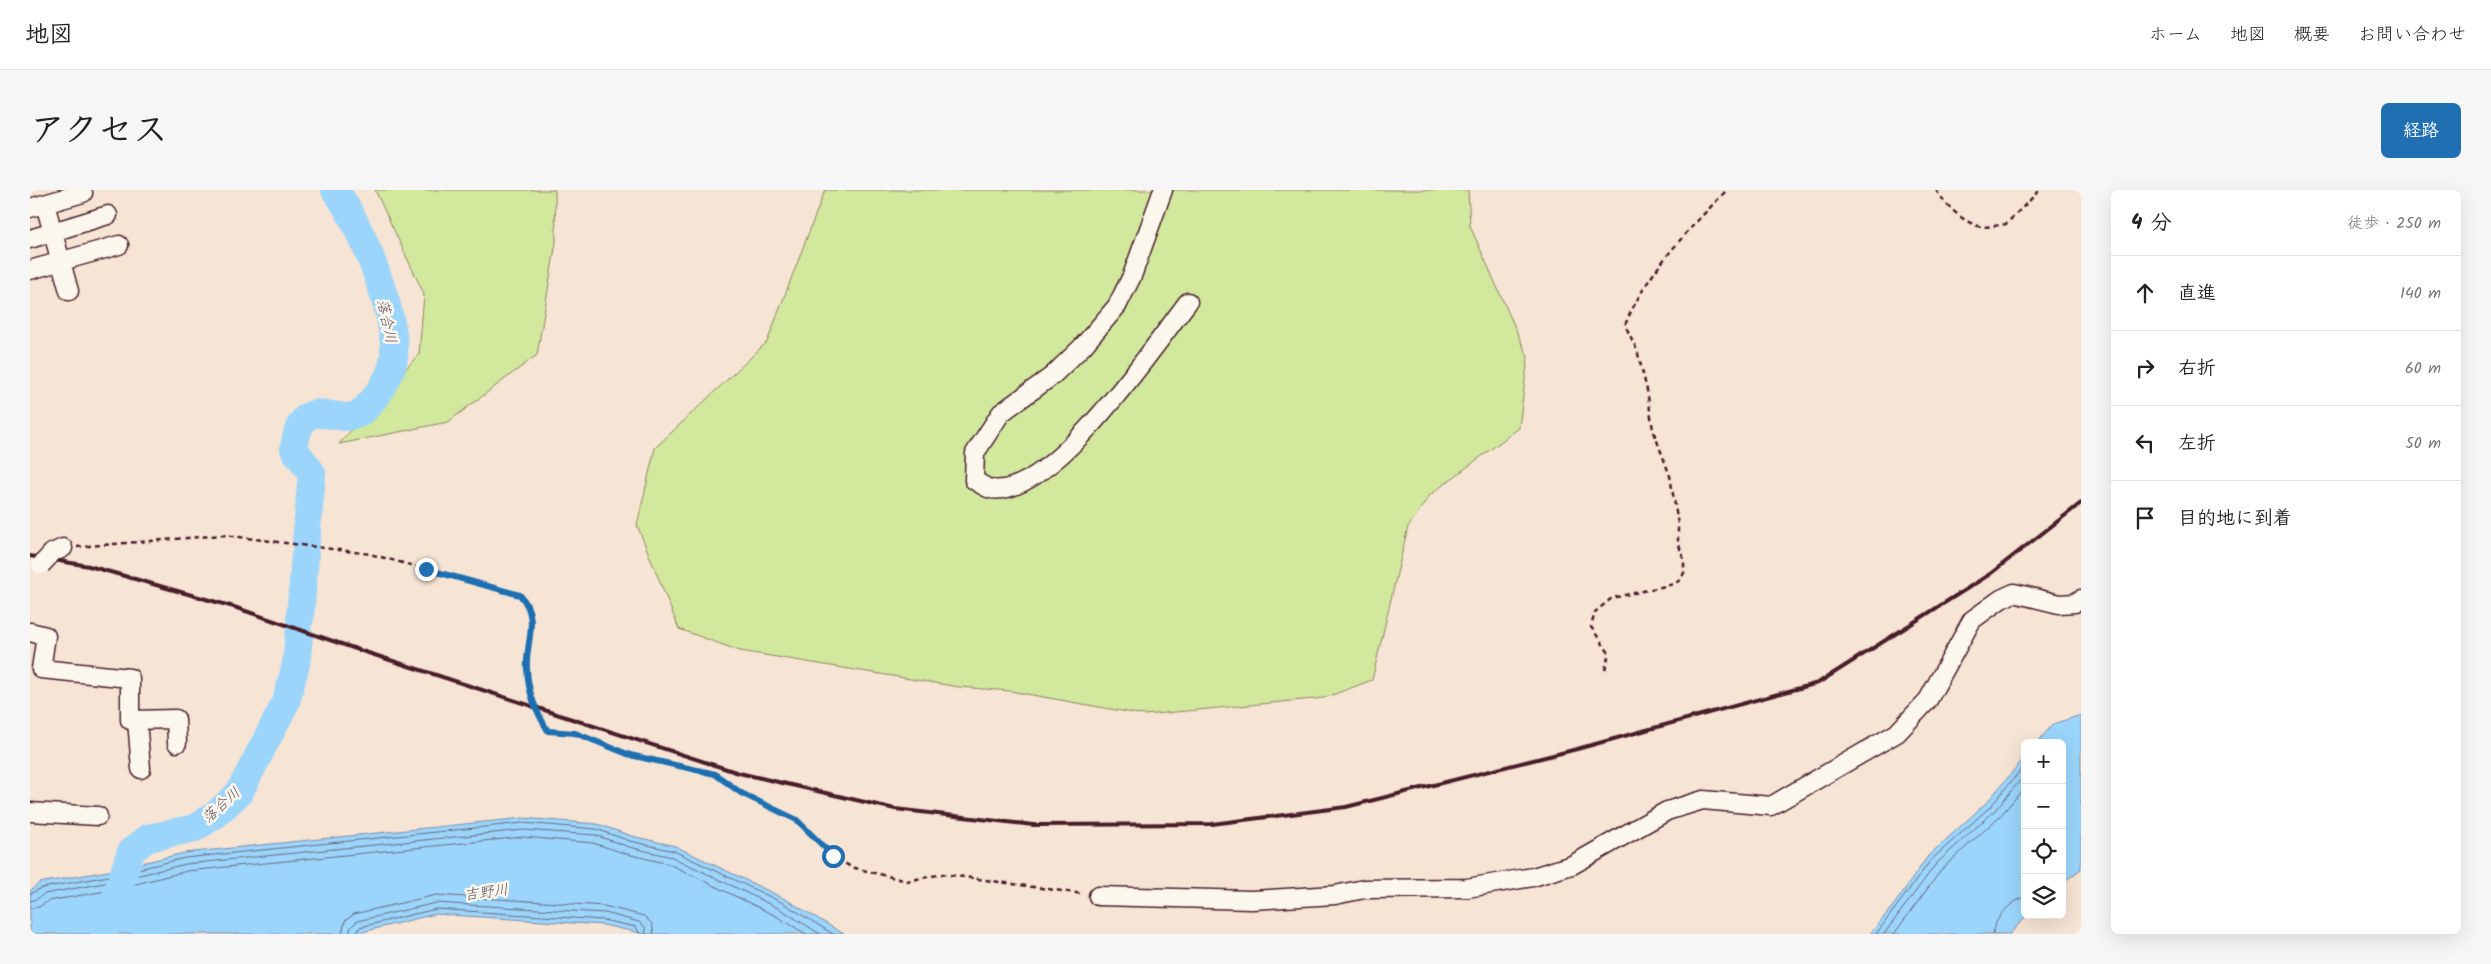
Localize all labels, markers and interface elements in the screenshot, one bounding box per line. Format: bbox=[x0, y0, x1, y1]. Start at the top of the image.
text: 地図 bbox=[25, 16, 73, 55]
text: ホーム bbox=[2149, 21, 2202, 50]
text: 地図 bbox=[2230, 21, 2266, 50]
text: 概要 bbox=[2294, 21, 2330, 50]
text: お問い合わせ bbox=[2358, 21, 2466, 50]
button: 経路 bbox=[2381, 103, 2461, 158]
text: アクセス bbox=[30, 104, 168, 160]
text: 4 分 bbox=[2131, 207, 2172, 240]
text: 徒歩 · 250 m bbox=[2347, 211, 2441, 236]
icon: ahead bbox=[2131, 279, 2159, 307]
text: 直進 bbox=[2178, 279, 2216, 309]
text: 140 m bbox=[2400, 281, 2441, 306]
water label: 落合川 bbox=[370, 297, 402, 346]
icon: right bbox=[2131, 354, 2159, 382]
text: 右折 bbox=[2178, 354, 2216, 384]
text: 60 m bbox=[2405, 356, 2441, 381]
icon: left bbox=[2131, 429, 2159, 457]
text: 左折 bbox=[2178, 429, 2216, 459]
text: 50 m bbox=[2405, 431, 2441, 456]
icon: arrive bbox=[2131, 504, 2159, 532]
text: 目的地に到着 bbox=[2178, 504, 2292, 534]
route end bbox=[415, 558, 438, 581]
map controls bbox=[2021, 739, 2066, 919]
button: + bbox=[2021, 739, 2066, 784]
water label: 落合川 bbox=[197, 782, 246, 830]
button: − bbox=[2021, 784, 2066, 829]
button: locate bbox=[2021, 829, 2066, 874]
route start bbox=[822, 845, 845, 868]
button: layers bbox=[2021, 874, 2066, 919]
water label: 吉野川 bbox=[462, 878, 510, 908]

